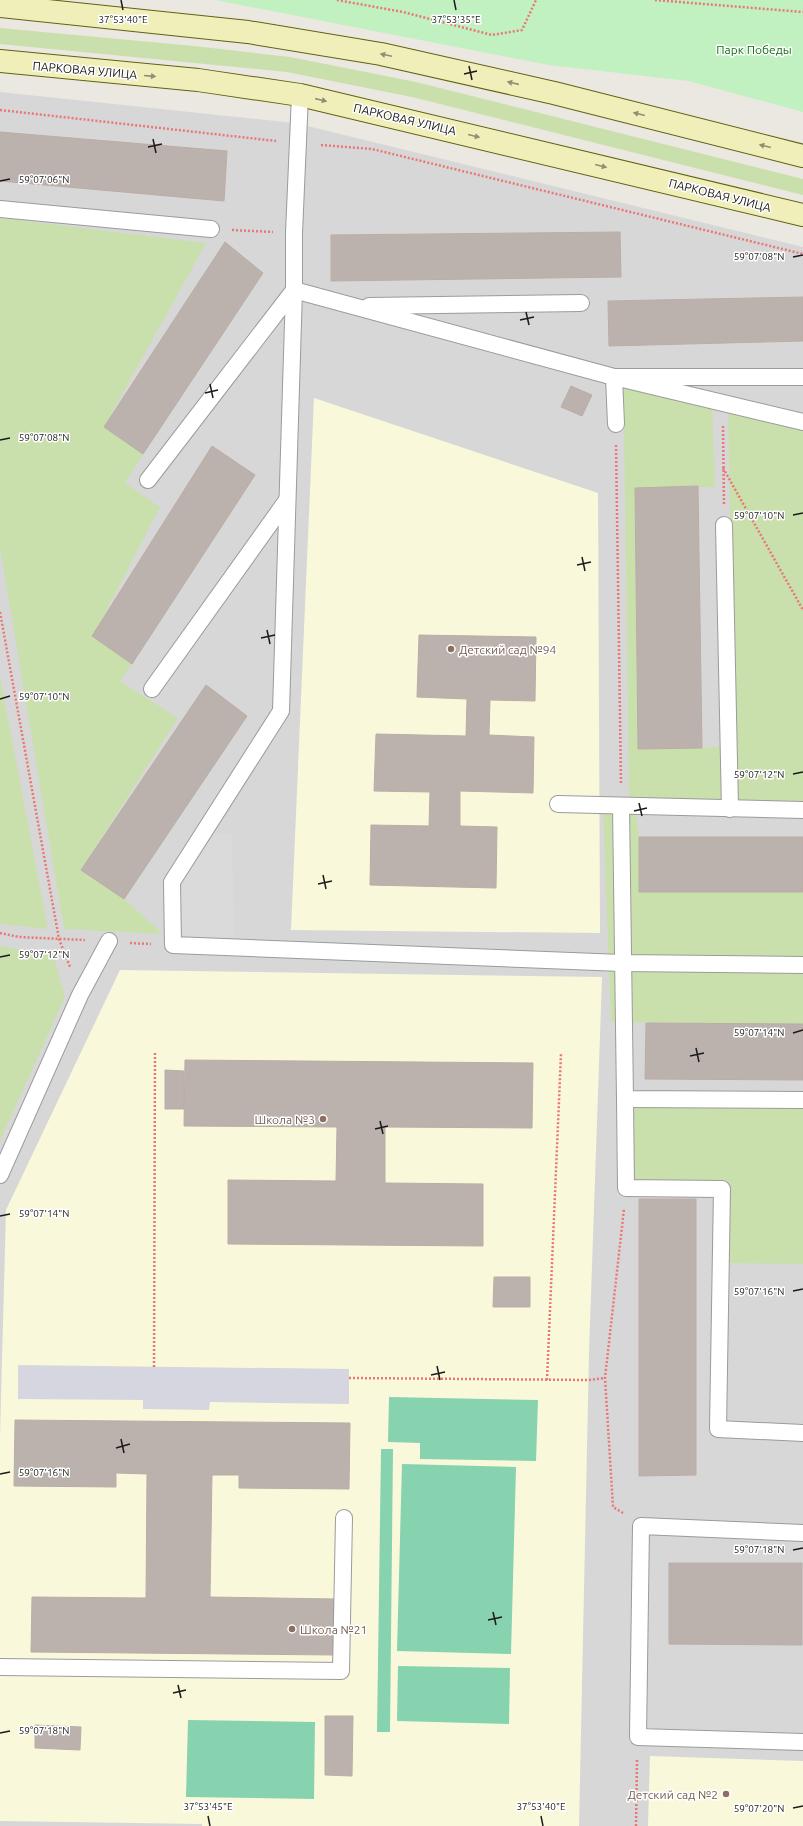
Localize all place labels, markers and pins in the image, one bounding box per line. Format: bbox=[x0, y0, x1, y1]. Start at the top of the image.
place label: Детский сад №94 bbox=[459, 643, 557, 656]
marker: Детский сад №94 bbox=[446, 644, 456, 654]
place label: Школа №3 bbox=[254, 1113, 315, 1126]
marker: Школа №3 bbox=[318, 1114, 328, 1124]
place label: Школа №21 bbox=[300, 1623, 367, 1636]
marker: Школа №21 bbox=[287, 1624, 297, 1634]
place label: Детский сад №2 bbox=[627, 1788, 718, 1801]
marker: Детский сад №2 bbox=[721, 1789, 731, 1799]

